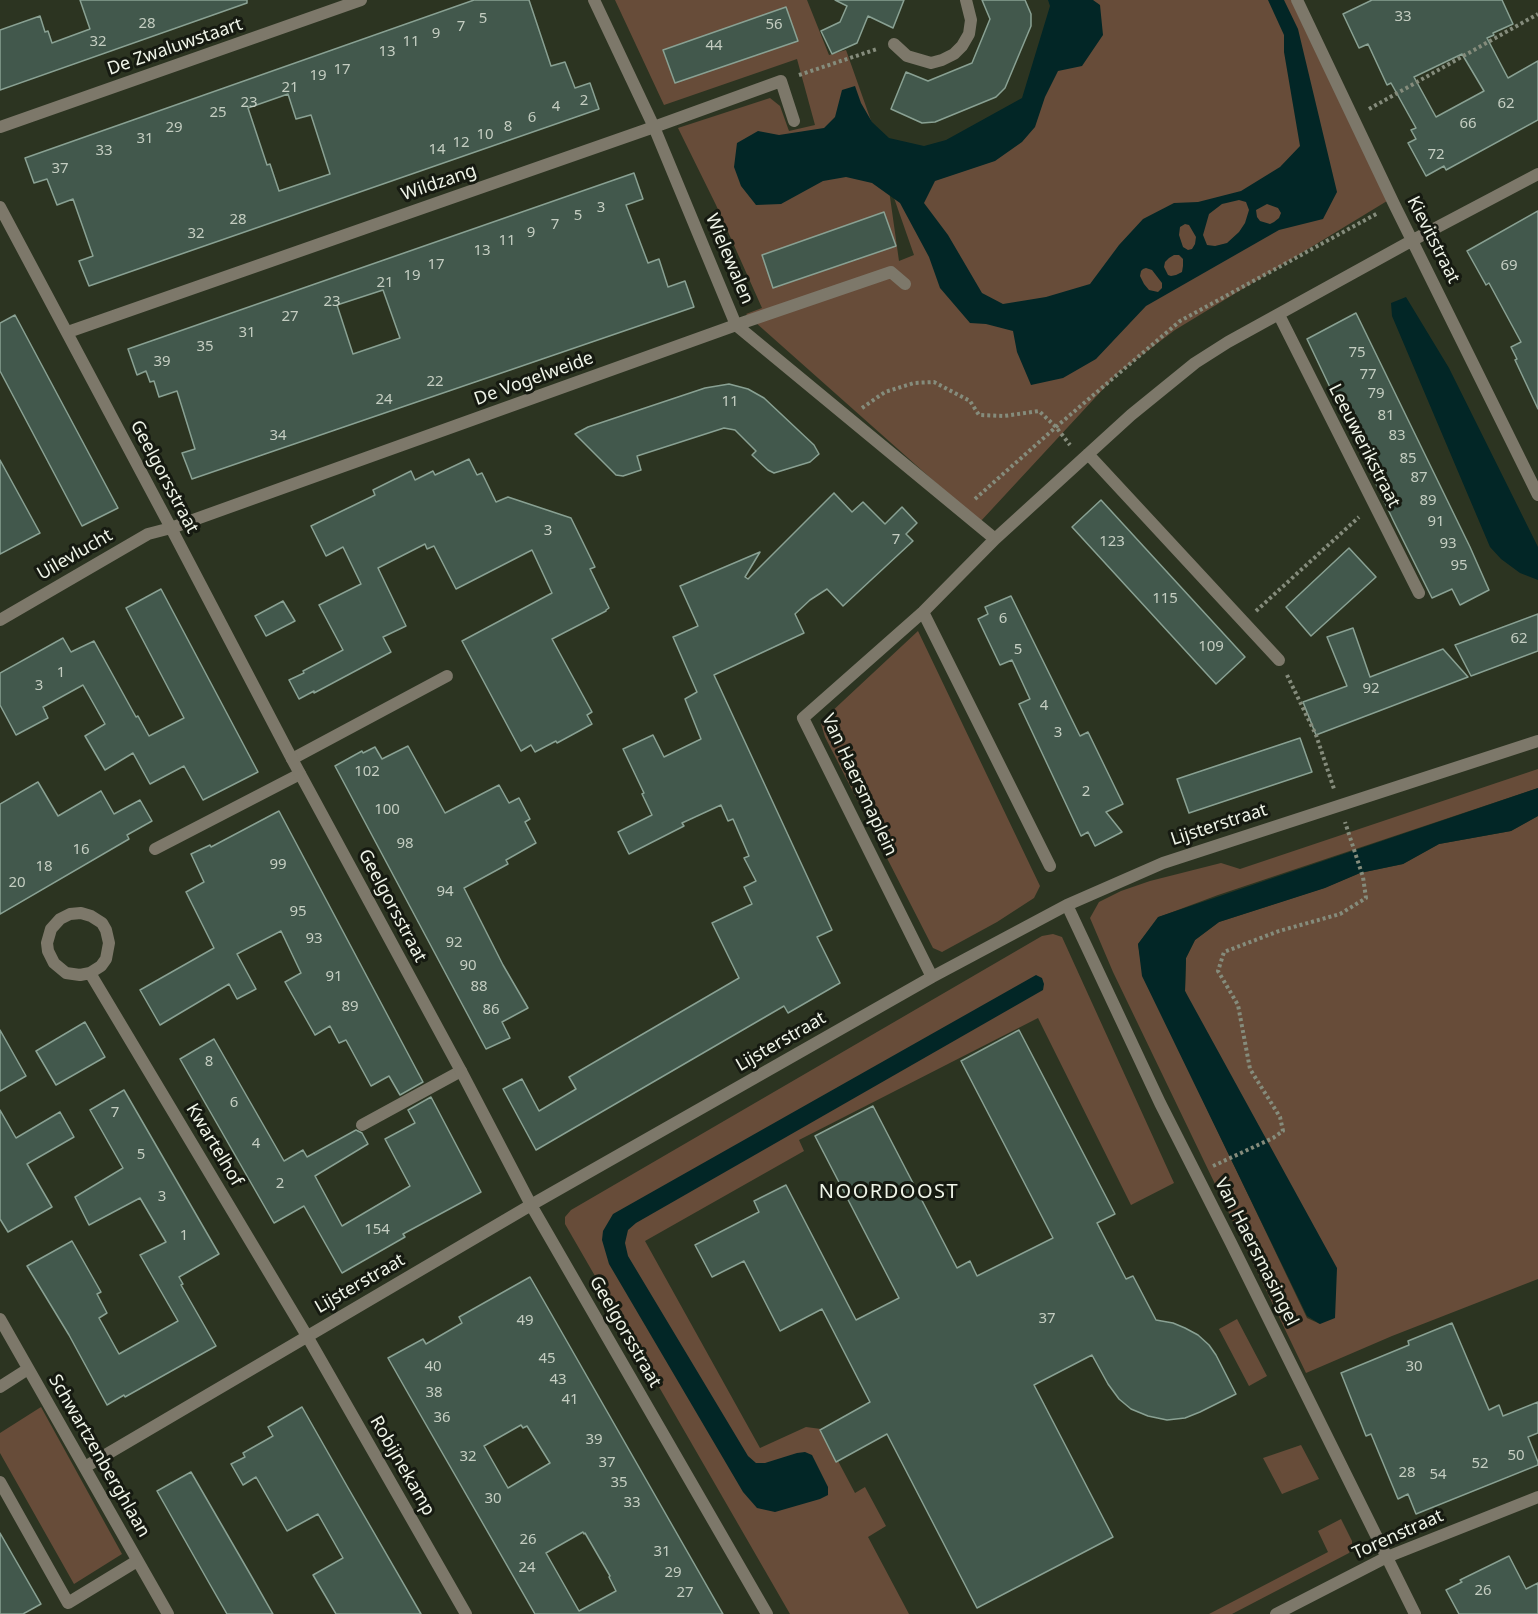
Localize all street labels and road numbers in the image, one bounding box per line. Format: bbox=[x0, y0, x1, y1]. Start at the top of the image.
street label: De Zwaluwstaart bbox=[105, 14, 245, 80]
street label: Wildzang bbox=[399, 160, 479, 206]
street label: Kievitstraat bbox=[1402, 193, 1464, 287]
street label: Wielewalen bbox=[700, 211, 758, 307]
street label: De Vogelweide bbox=[471, 347, 597, 411]
street label: Leeuwerikstraat bbox=[1324, 381, 1404, 511]
street label: Geelgorsstraat bbox=[125, 417, 203, 537]
street label: Uilevlucht bbox=[33, 525, 117, 585]
street label: Van Haersmaplein bbox=[817, 710, 901, 860]
street label: Lijsterstraat bbox=[1168, 799, 1270, 851]
street label: Geelgorsstraat bbox=[353, 846, 431, 966]
street label: Lijsterstraat bbox=[732, 1008, 830, 1076]
street label: Kwartelhof bbox=[181, 1100, 247, 1190]
street label: Van Haersmasingel bbox=[1209, 1174, 1303, 1330]
street label: Lijsterstraat bbox=[311, 1250, 409, 1318]
street label: Geelgorsstraat bbox=[584, 1272, 666, 1392]
street label: Schwartzenberghlaan bbox=[44, 1371, 154, 1541]
street label: Robijnekamp bbox=[365, 1412, 439, 1520]
street label: Torenstraat bbox=[1349, 1505, 1447, 1565]

